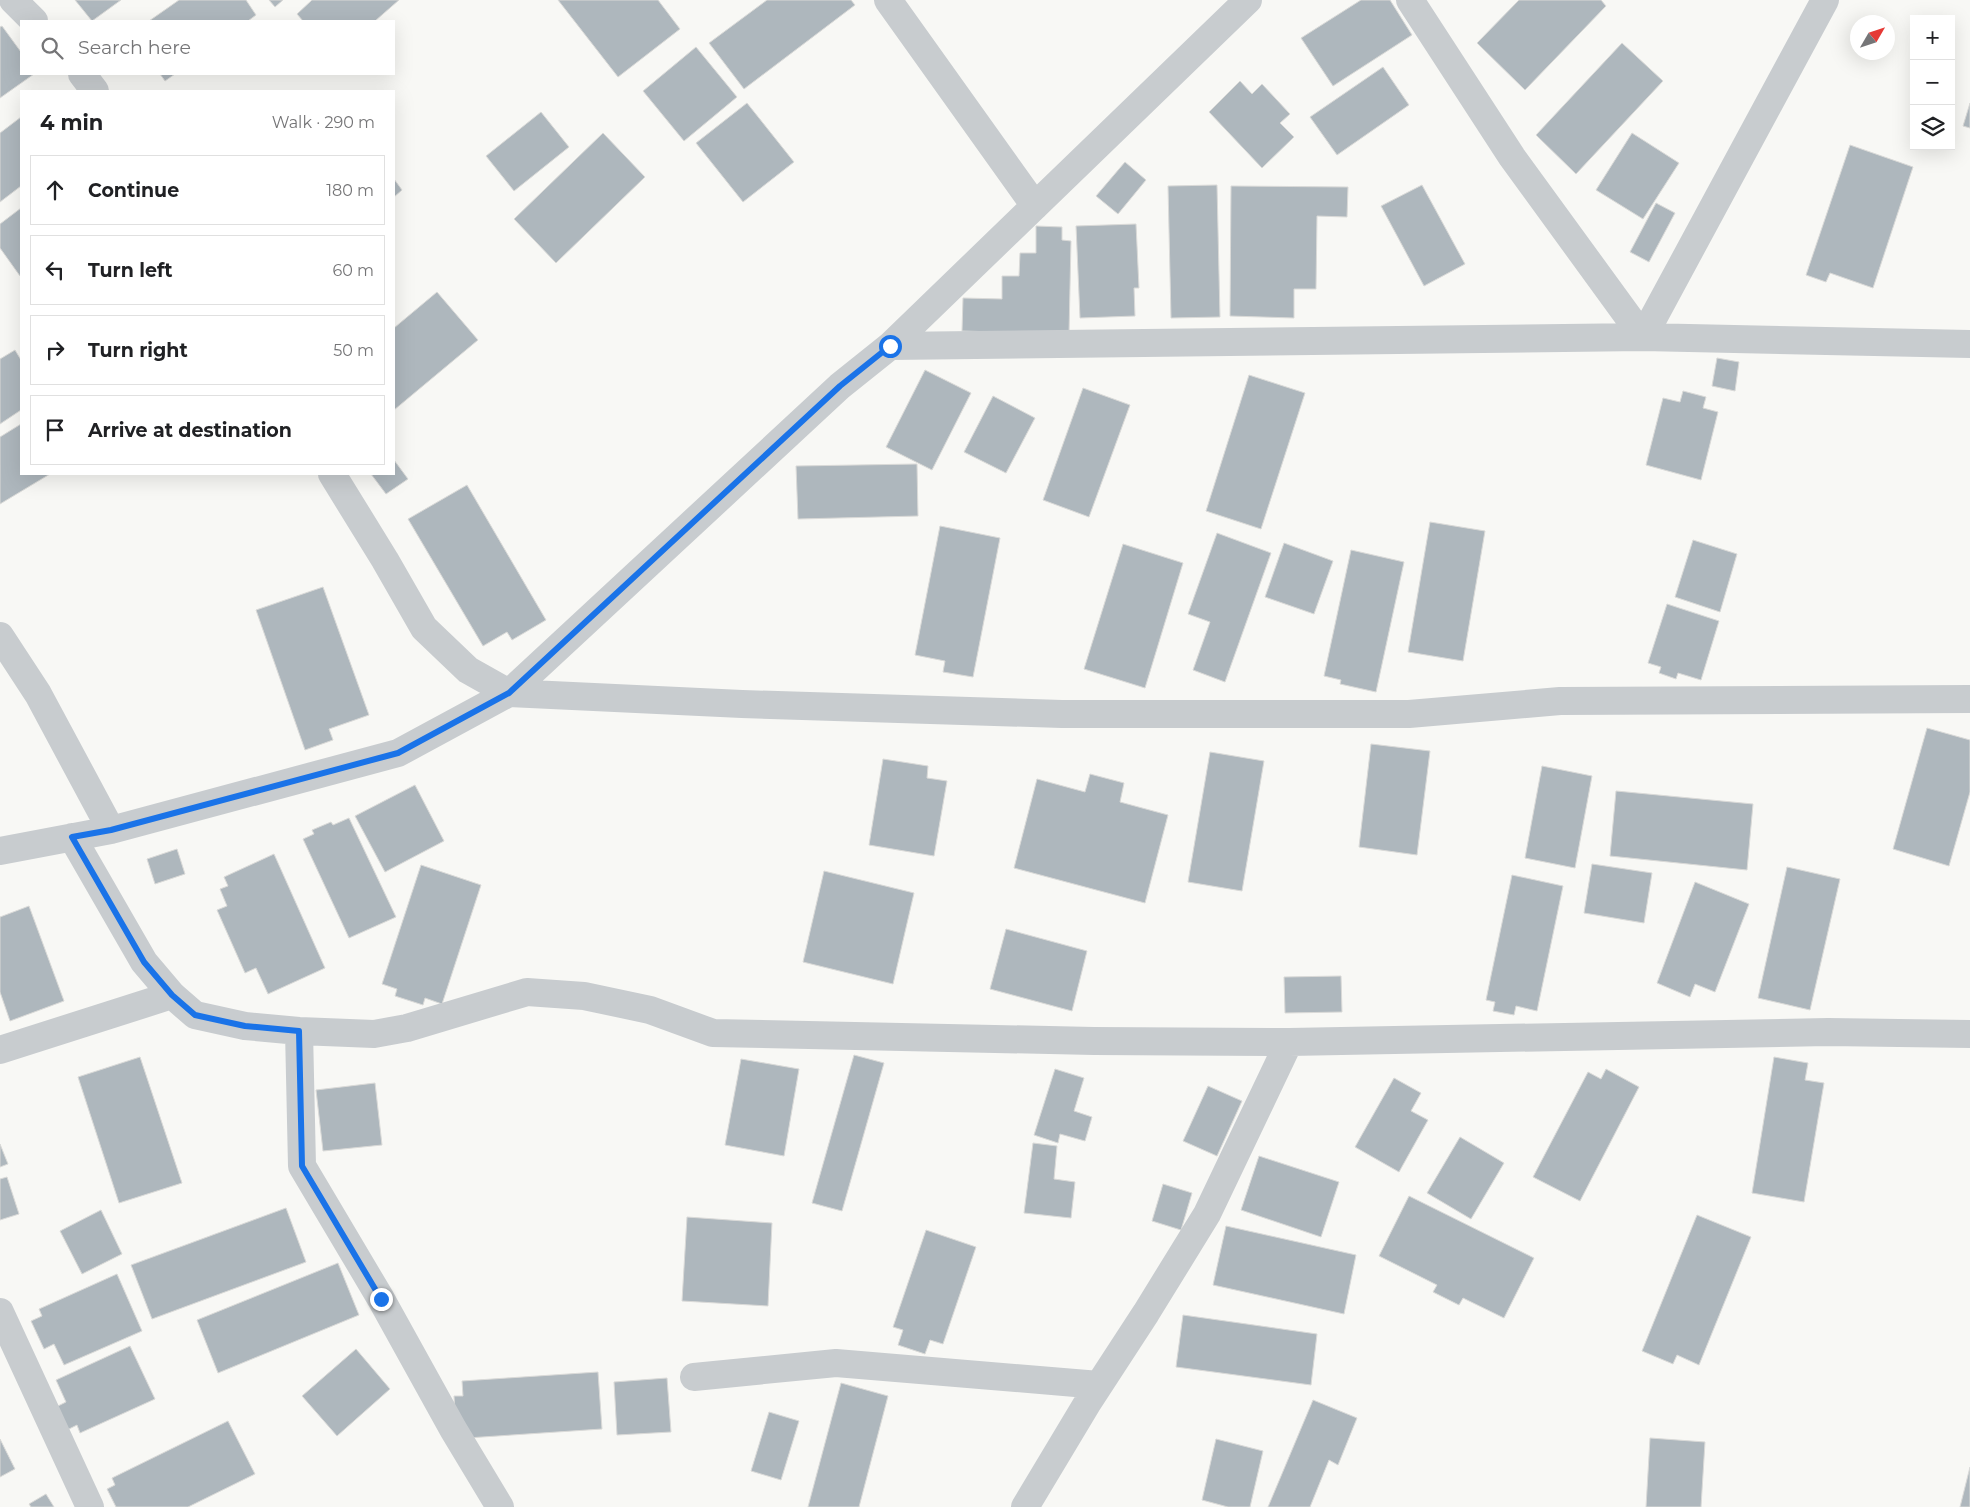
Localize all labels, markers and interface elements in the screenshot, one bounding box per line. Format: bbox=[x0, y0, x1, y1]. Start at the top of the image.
north arrow bbox=[1850, 15, 1895, 60]
map controls bbox=[1910, 15, 1955, 150]
button: + bbox=[1910, 15, 1955, 60]
search box bbox=[20, 20, 395, 75]
icon: search bbox=[38, 34, 66, 62]
text: Search here bbox=[78, 36, 191, 59]
button: − bbox=[1910, 60, 1955, 105]
button: layers bbox=[1910, 105, 1955, 150]
text: 4 min bbox=[40, 110, 103, 135]
text: Walk · 290 m bbox=[272, 113, 375, 132]
icon: ahead bbox=[41, 176, 69, 204]
text: Continue bbox=[88, 179, 179, 202]
text: 180 m bbox=[326, 181, 374, 200]
icon: left bbox=[41, 256, 69, 284]
text: Turn left bbox=[88, 259, 173, 282]
text: 60 m bbox=[332, 261, 374, 280]
route start bbox=[879, 335, 902, 358]
icon: right bbox=[41, 336, 69, 364]
text: Turn right bbox=[88, 339, 188, 362]
text: 50 m bbox=[333, 341, 374, 360]
icon: arrive bbox=[41, 416, 69, 444]
text: Arrive at destination bbox=[88, 419, 292, 442]
route end bbox=[370, 1288, 393, 1311]

